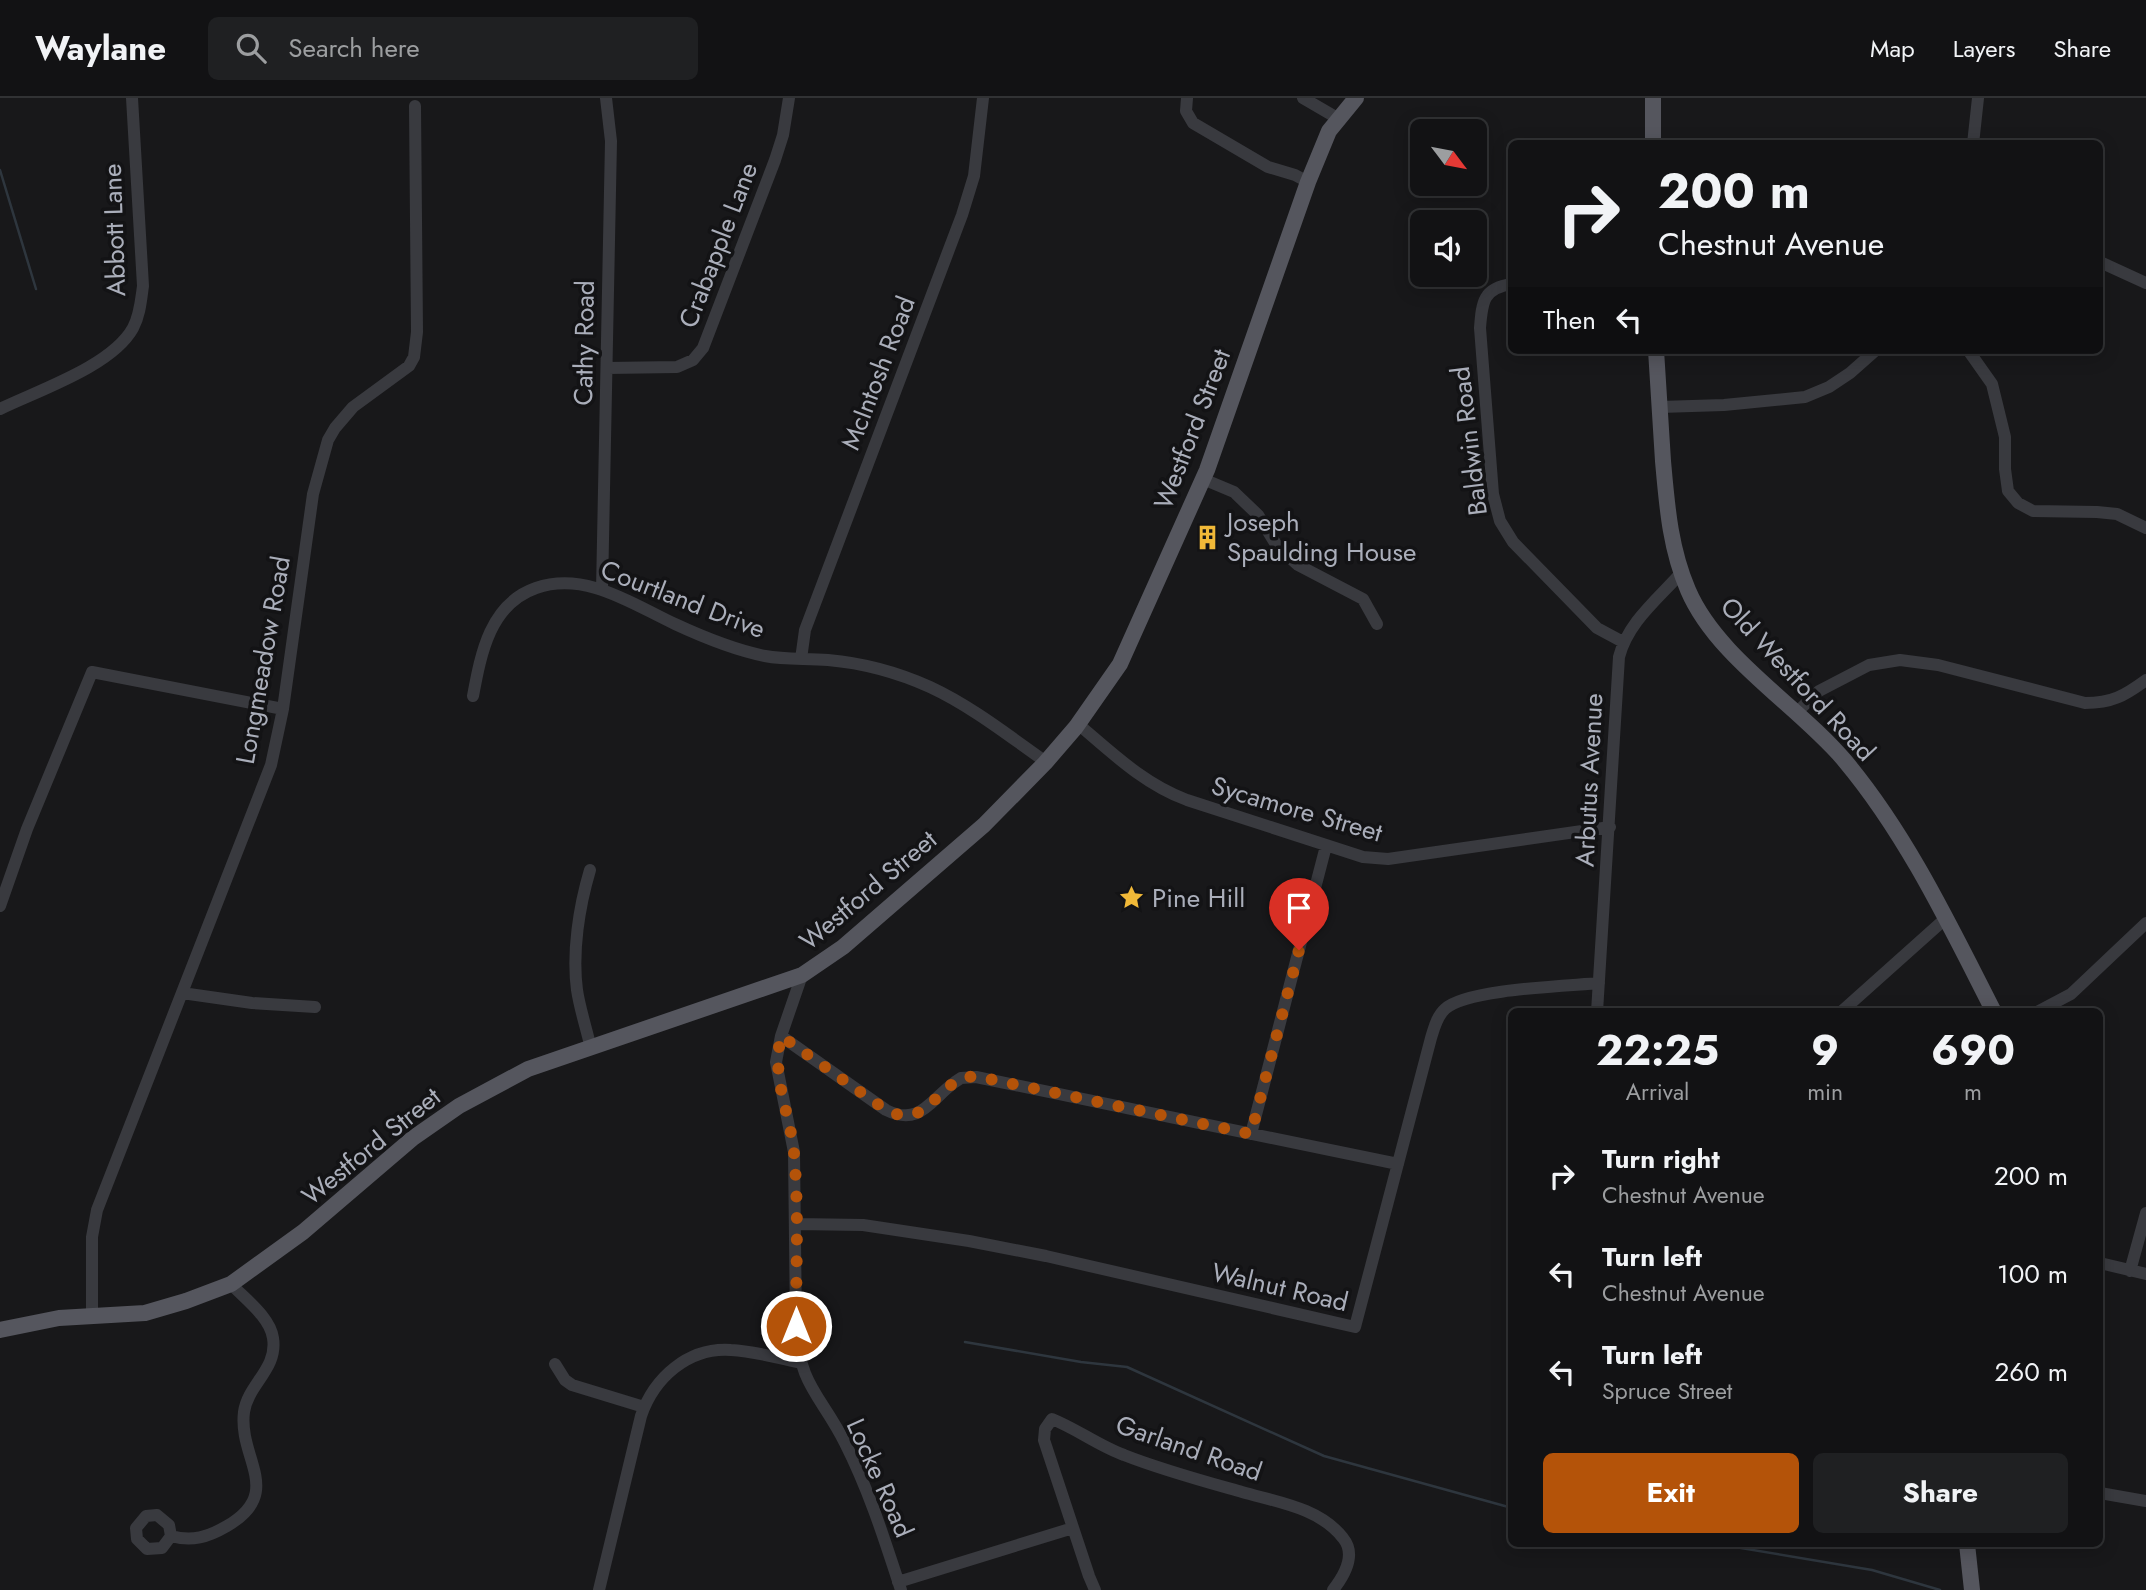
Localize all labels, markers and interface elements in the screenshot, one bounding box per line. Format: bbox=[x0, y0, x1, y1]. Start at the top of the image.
search box bbox=[208, 17, 698, 80]
text: Waylane bbox=[35, 25, 166, 72]
icon: search bbox=[232, 29, 270, 67]
text: Search here bbox=[288, 29, 420, 67]
text: Map bbox=[1870, 31, 1915, 66]
text: Layers bbox=[1953, 31, 2015, 66]
text: Share bbox=[2053, 31, 2111, 66]
north arrow bbox=[1410, 119, 1488, 196]
map controls bbox=[1410, 119, 1487, 287]
text: 200 m bbox=[1658, 156, 1810, 226]
street label: Crabapple Lane bbox=[669, 157, 767, 333]
street label: Abbott Lane bbox=[93, 163, 135, 297]
icon: right bbox=[1543, 168, 1634, 259]
button: sound bbox=[1410, 210, 1487, 287]
text: Chestnut Avenue bbox=[1658, 221, 1884, 267]
street label: Cathy Road bbox=[564, 280, 604, 406]
street label: McIntosh Road bbox=[831, 291, 925, 455]
text: Then bbox=[1543, 301, 1596, 339]
icon: left bbox=[1610, 301, 1648, 339]
street label: Westford Street bbox=[1144, 343, 1240, 515]
street label: Baldwin Road bbox=[1441, 364, 1497, 518]
place label: Joseph Spaulding House bbox=[1224, 503, 1416, 571]
building icon: Joseph Spaulding House bbox=[1193, 523, 1221, 551]
street label: Courtland Drive bbox=[595, 550, 771, 648]
street label: Longmeadow Road bbox=[226, 553, 300, 767]
street label: Old Westford Road bbox=[1712, 588, 1884, 770]
street label: Arbutus Avenue bbox=[1565, 692, 1613, 868]
street label: Sycamore Street bbox=[1207, 766, 1388, 852]
street label: Westford Street bbox=[791, 821, 946, 959]
pin bbox=[1269, 878, 1329, 950]
place label: Pine Hill bbox=[1152, 879, 1245, 917]
place icon: Pine Hill bbox=[1118, 884, 1146, 912]
icon: arrive bbox=[1280, 889, 1318, 927]
text: 22:25 bbox=[1596, 1020, 1719, 1081]
text: 9 bbox=[1811, 1020, 1839, 1081]
text: 690 bbox=[1931, 1020, 2015, 1081]
text: Arrival bbox=[1626, 1075, 1689, 1109]
text: min bbox=[1807, 1075, 1843, 1109]
text: m bbox=[1964, 1075, 1982, 1109]
street label: Westford Street bbox=[293, 1078, 449, 1214]
text: Turn right bbox=[1602, 1140, 1720, 1178]
icon: right bbox=[1543, 1157, 1581, 1195]
text: 200 m bbox=[1994, 1157, 2068, 1195]
text: Chestnut Avenue bbox=[1602, 1178, 1765, 1212]
text: Turn left bbox=[1602, 1238, 1702, 1276]
street label: Walnut Road bbox=[1208, 1253, 1352, 1321]
icon: left bbox=[1543, 1255, 1581, 1293]
text: 100 m bbox=[1997, 1255, 2068, 1293]
text: Chestnut Avenue bbox=[1602, 1276, 1765, 1310]
position arrow bbox=[759, 1289, 833, 1363]
text: Turn left bbox=[1602, 1336, 1702, 1374]
icon: left bbox=[1543, 1353, 1581, 1391]
text: 260 m bbox=[1995, 1353, 2068, 1391]
text: Spruce Street bbox=[1602, 1374, 1732, 1408]
street label: Garland Road bbox=[1111, 1405, 1267, 1491]
street label: Locke Road bbox=[837, 1412, 923, 1544]
button: Exit bbox=[1543, 1453, 1799, 1533]
button: Share bbox=[1813, 1453, 2068, 1533]

